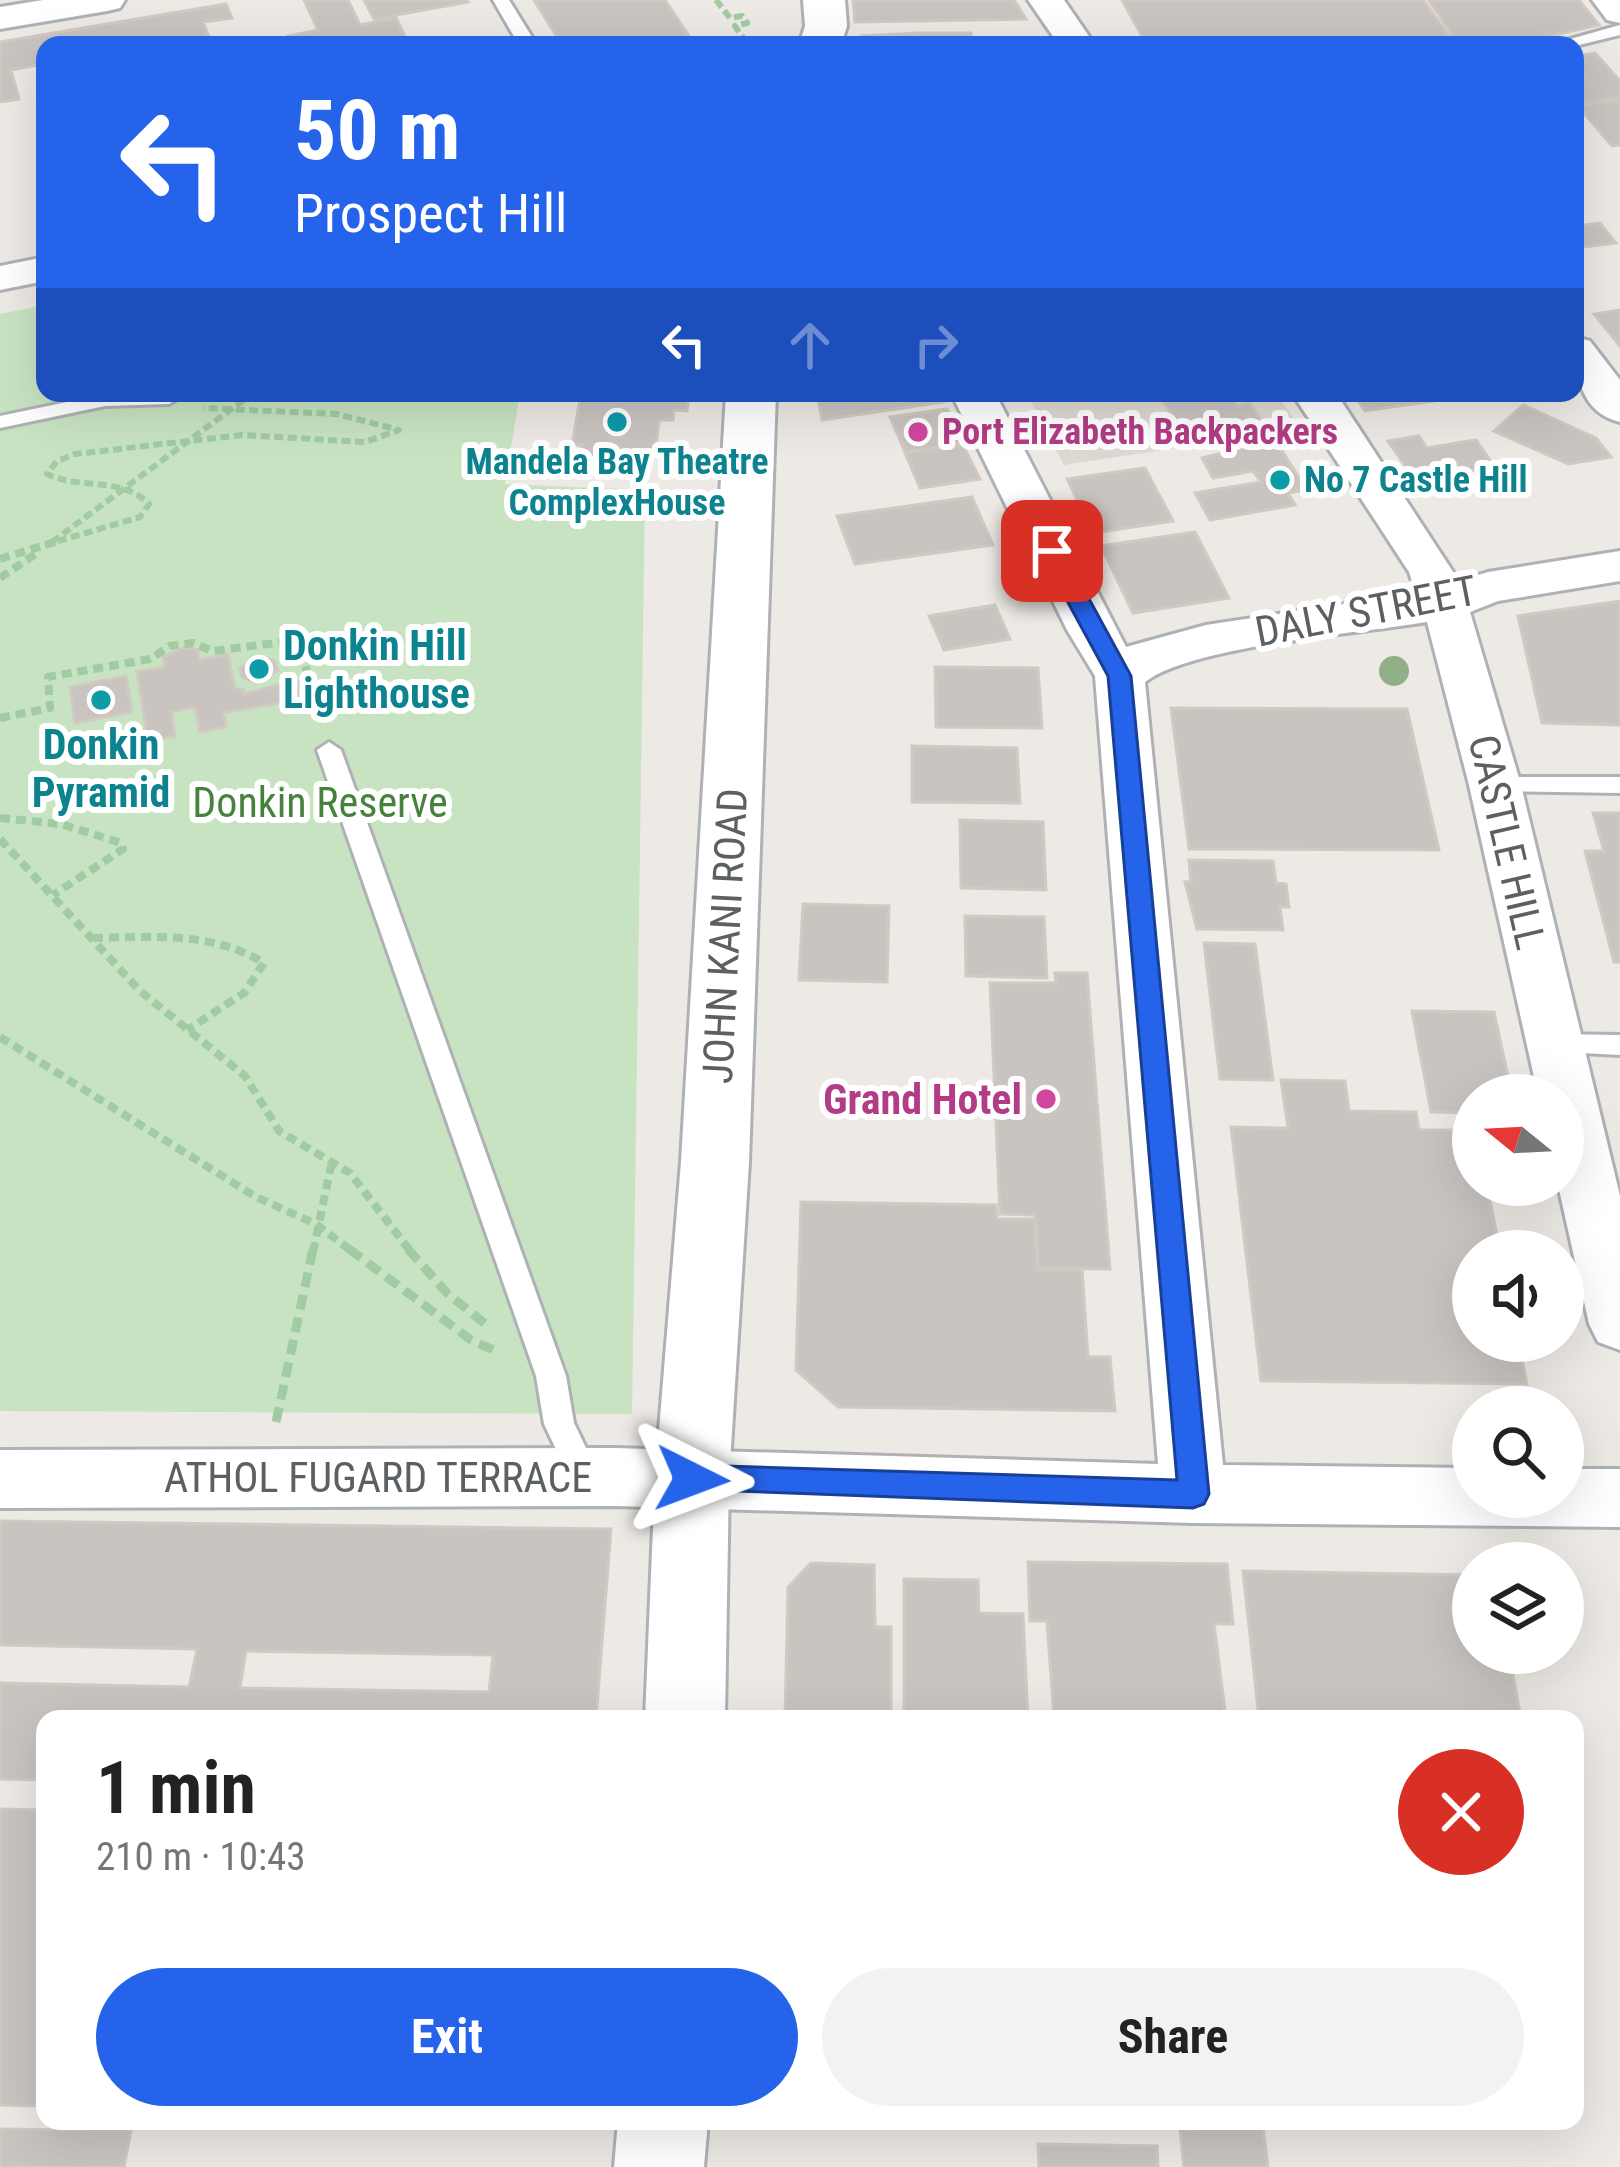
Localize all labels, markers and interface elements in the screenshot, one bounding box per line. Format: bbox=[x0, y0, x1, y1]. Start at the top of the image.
text: 50 m bbox=[294, 81, 461, 180]
icon: left bbox=[96, 84, 252, 240]
text: Prospect Hill bbox=[294, 182, 568, 245]
icon: left bbox=[651, 312, 717, 378]
icon: ahead bbox=[777, 312, 843, 378]
icon: right bbox=[903, 312, 969, 378]
marker: Mandela Bay Theatre ComplexHouse bbox=[604, 409, 630, 435]
place label: Port Elizabeth Backpackers bbox=[942, 411, 1338, 453]
marker: Port Elizabeth Backpackers bbox=[905, 419, 931, 445]
place label: Mandela Bay Theatre ComplexHouse bbox=[466, 441, 768, 524]
place label: No 7 Castle Hill bbox=[1304, 459, 1528, 501]
marker: No 7 Castle Hill bbox=[1267, 467, 1293, 493]
pin bbox=[1001, 500, 1103, 602]
icon: arrive bbox=[1019, 518, 1085, 584]
street label: DALY STREET bbox=[1251, 566, 1481, 656]
place label: Donkin Hill Lighthouse bbox=[283, 621, 470, 718]
marker: Donkin Hill Lighthouse bbox=[246, 656, 272, 682]
marker: Donkin Pyramid bbox=[88, 687, 114, 713]
place label: Donkin Pyramid bbox=[32, 720, 170, 817]
street label: CASTLE HILL bbox=[1459, 730, 1555, 954]
park label: Donkin Reserve bbox=[192, 778, 448, 827]
street label: JOHN KANI ROAD bbox=[693, 787, 757, 1085]
north arrow bbox=[1452, 1074, 1584, 1206]
map controls bbox=[1452, 1074, 1584, 1674]
place label: Grand Hotel bbox=[823, 1075, 1022, 1124]
marker: Grand Hotel bbox=[1033, 1086, 1059, 1112]
button: sound bbox=[1452, 1230, 1584, 1362]
button: search bbox=[1452, 1386, 1584, 1518]
position arrow bbox=[629, 1416, 755, 1542]
street label: ATHOL FUGARD TERRACE bbox=[164, 1453, 592, 1502]
button: layers bbox=[1452, 1542, 1584, 1674]
text: 1 min bbox=[96, 1746, 256, 1831]
button: close bbox=[1398, 1749, 1524, 1875]
text: 210 m · 10:43 bbox=[96, 1834, 306, 1880]
button: Exit bbox=[96, 1968, 798, 2106]
button: Share bbox=[822, 1968, 1524, 2106]

